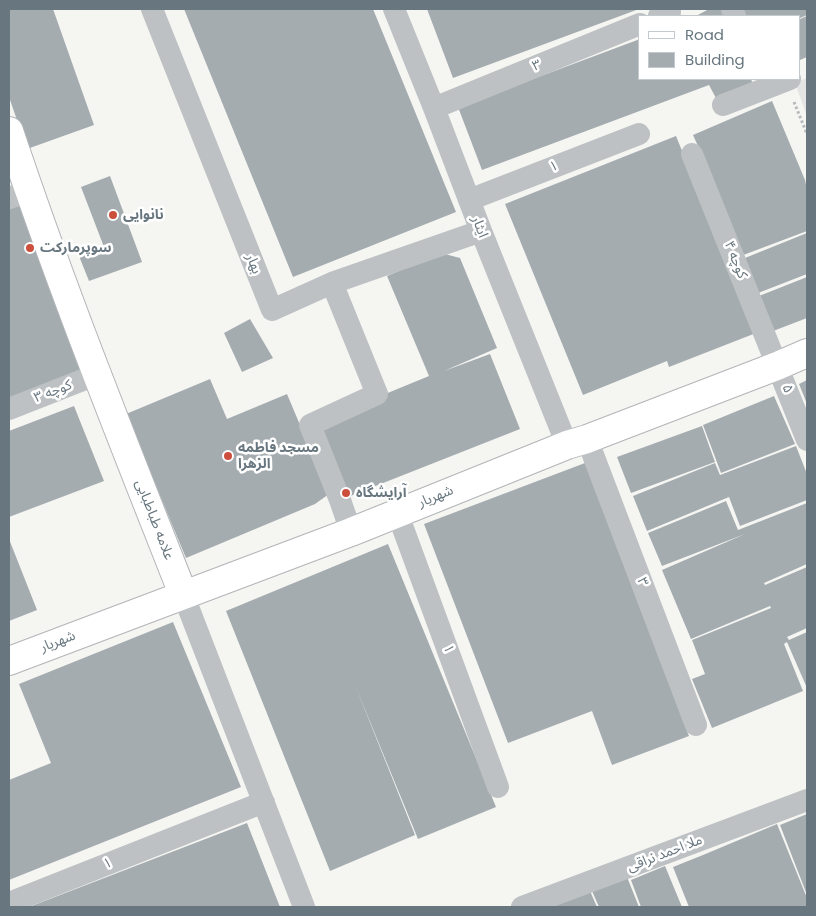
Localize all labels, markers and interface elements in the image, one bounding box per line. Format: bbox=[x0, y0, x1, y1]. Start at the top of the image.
legend bbox=[638, 15, 801, 80]
text: Road bbox=[685, 24, 724, 45]
text: Building bbox=[685, 49, 745, 70]
street label: ۳ bbox=[530, 57, 544, 75]
street label: ۱ bbox=[547, 158, 561, 176]
place label: نانوایی bbox=[123, 207, 164, 223]
marker: نانوایی bbox=[107, 209, 119, 221]
street label: ایثار bbox=[467, 214, 491, 240]
street label: کوچه ۴ bbox=[720, 239, 750, 281]
place label: سوپرمارکت bbox=[40, 240, 112, 256]
marker: سوپرمارکت bbox=[24, 242, 36, 254]
street label: بهار bbox=[241, 252, 265, 276]
street label: کوچه ۳ bbox=[32, 377, 74, 407]
street label: ۵ bbox=[778, 382, 796, 396]
place label: مسجد فاطمه الزهرا bbox=[238, 440, 319, 472]
marker: مسجد فاطمه الزهرا bbox=[222, 450, 234, 462]
street label: علامه طباطبایی bbox=[131, 478, 177, 562]
street label: شهریار bbox=[416, 482, 456, 512]
place label: آرایشگاه bbox=[356, 485, 406, 501]
marker: آرایشگاه bbox=[340, 487, 352, 499]
street label: ۳ bbox=[633, 575, 651, 589]
street label: شهریار bbox=[38, 628, 78, 656]
street label: ۱ bbox=[439, 642, 457, 656]
street label: ملا احمد نراقی bbox=[625, 832, 705, 876]
street label: ۱ bbox=[101, 855, 115, 873]

